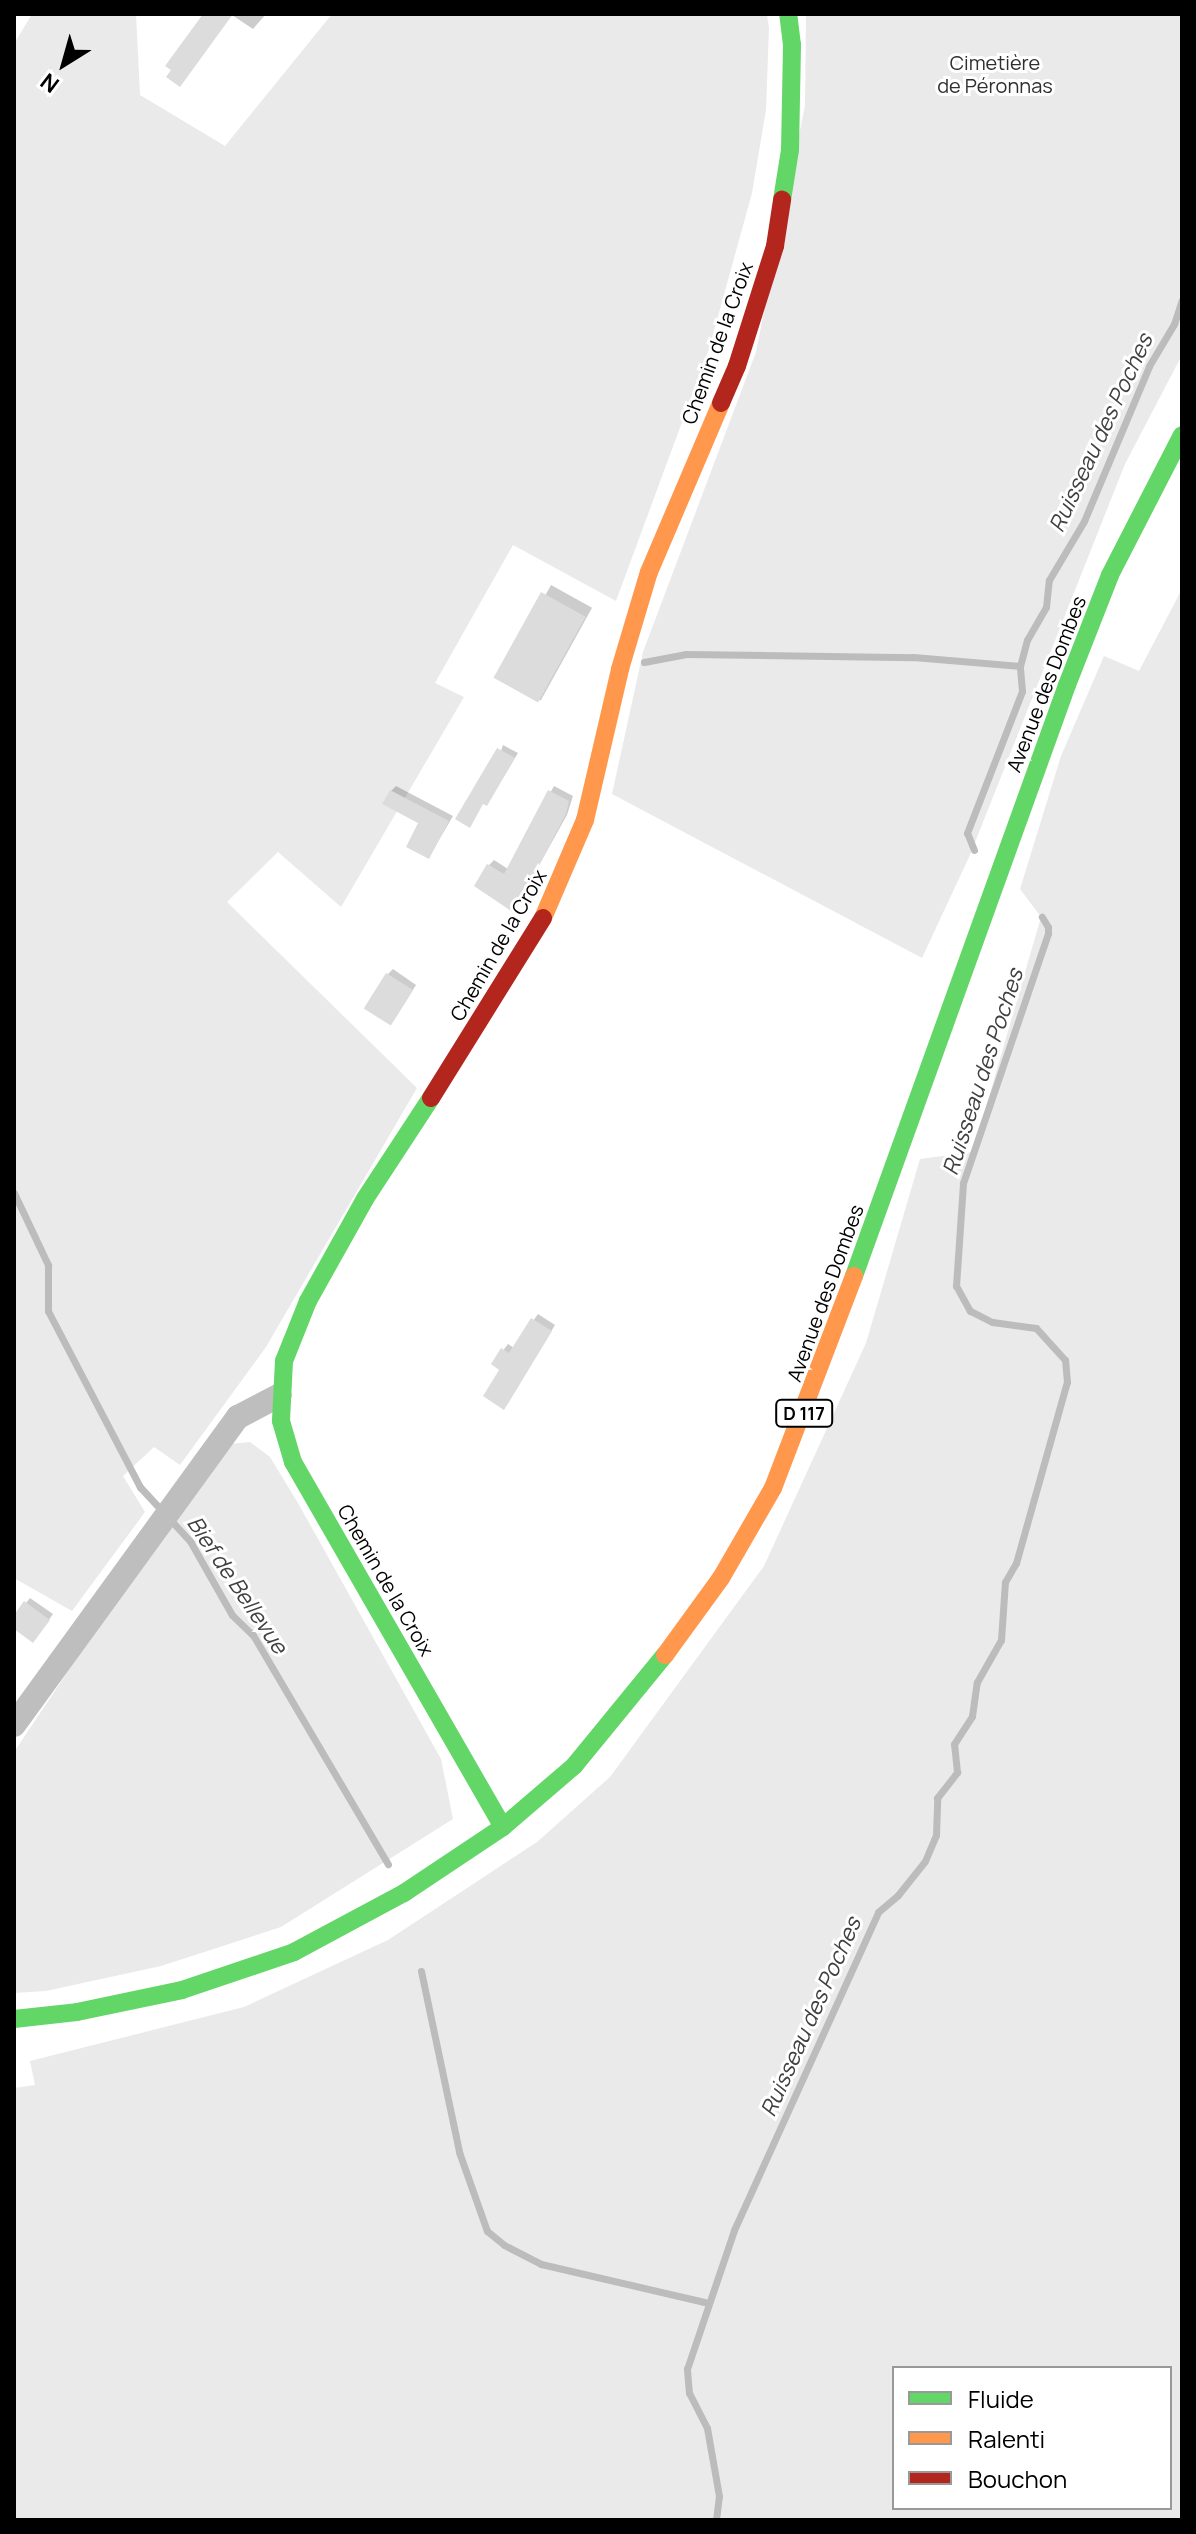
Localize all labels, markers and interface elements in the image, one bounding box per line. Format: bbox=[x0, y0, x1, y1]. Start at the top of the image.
north arrow bbox=[24, 24, 104, 104]
park label: Cimetière de Péronnas bbox=[937, 51, 1053, 98]
text: N bbox=[34, 66, 65, 100]
street label: Chemin de la Croix bbox=[677, 259, 757, 427]
water label: Ruisseau des Poches bbox=[1044, 330, 1158, 536]
street label: Avenue des Dombes bbox=[1001, 593, 1091, 775]
street label: Chemin de la Croix bbox=[445, 865, 551, 1025]
water label: Ruisseau des Poches bbox=[937, 966, 1029, 1178]
street label: Avenue des Dombes bbox=[782, 1201, 868, 1385]
road number: D 117 bbox=[774, 1399, 834, 1427]
street label: Chemin de la Croix bbox=[333, 1500, 439, 1660]
water label: Bief de Bellevue bbox=[181, 1511, 293, 1659]
water label: Ruisseau des Poches bbox=[755, 1913, 867, 2121]
legend bbox=[892, 2366, 1172, 2510]
text: Fluide bbox=[968, 2382, 1034, 2415]
text: Ralenti bbox=[968, 2422, 1045, 2455]
text: Bouchon bbox=[968, 2462, 1067, 2495]

